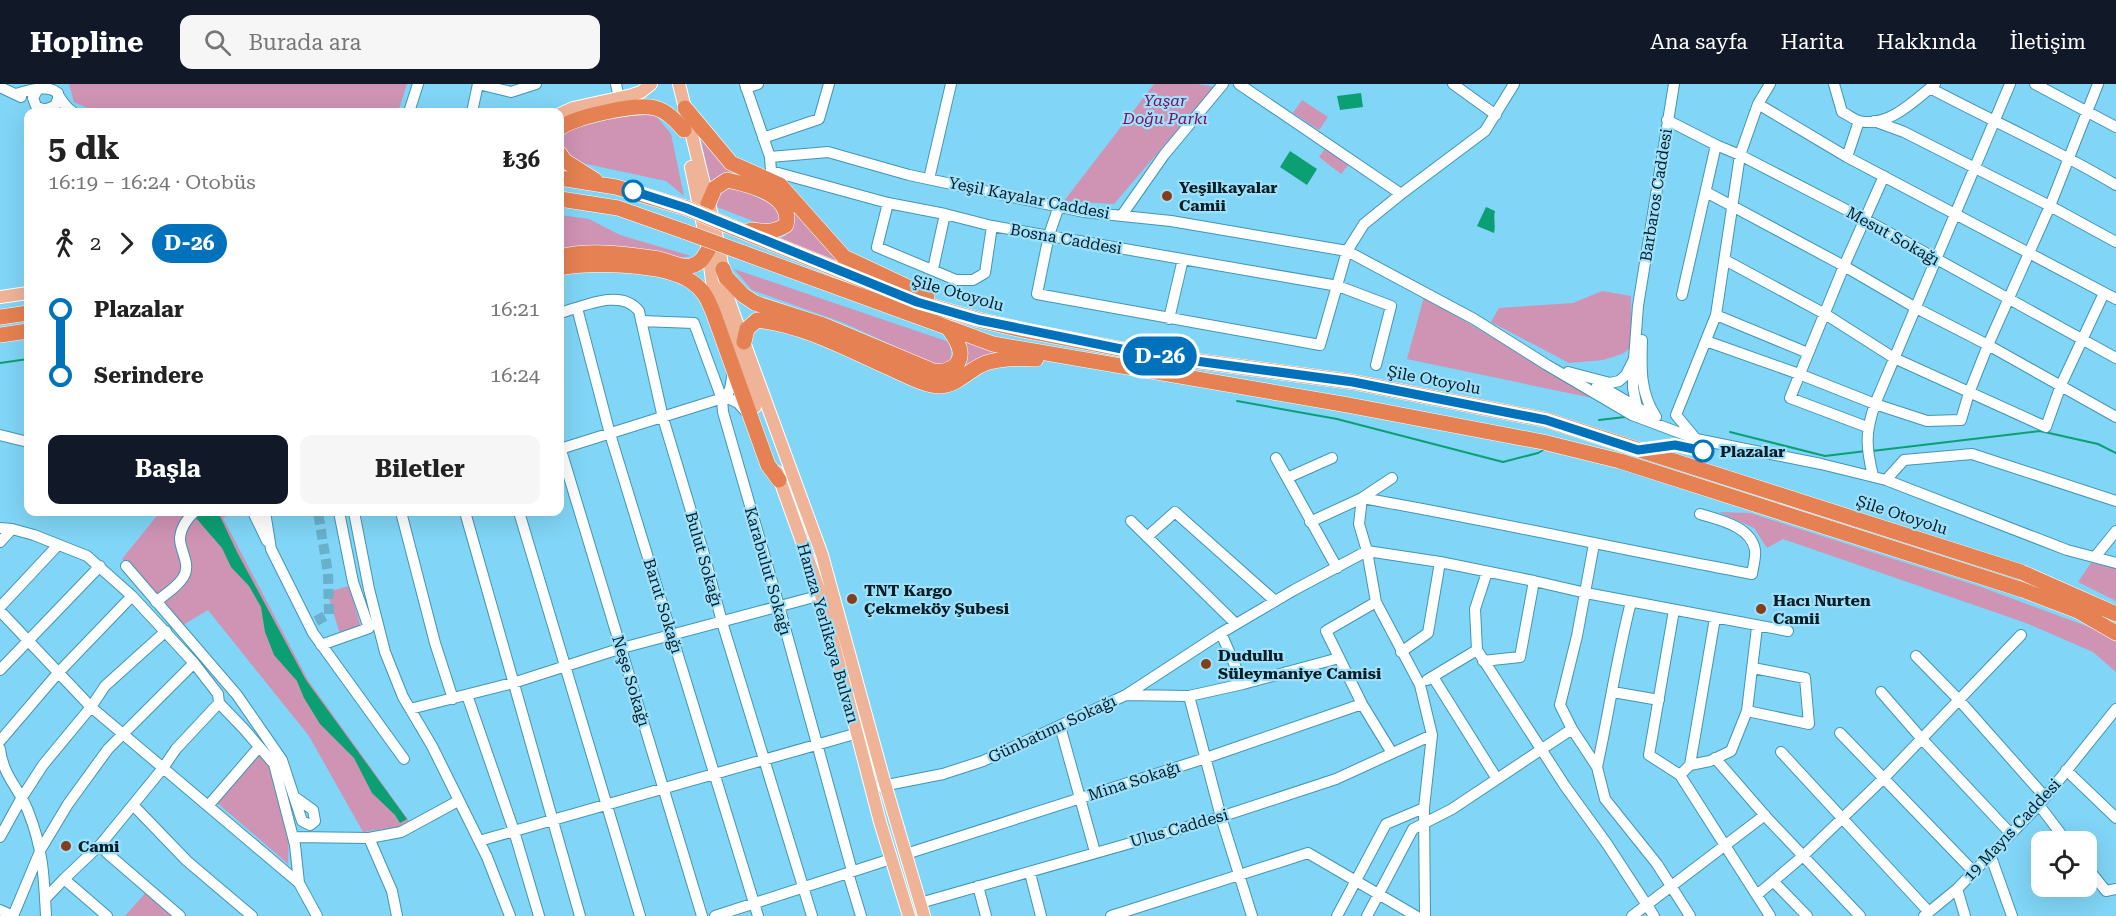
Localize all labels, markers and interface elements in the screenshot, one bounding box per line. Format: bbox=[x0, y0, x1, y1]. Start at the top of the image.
search box bbox=[180, 15, 600, 69]
text: Hopline bbox=[30, 26, 144, 59]
icon: search bbox=[201, 26, 234, 59]
text: Burada ara bbox=[249, 30, 362, 55]
text: Ana sayfa bbox=[1650, 30, 1748, 54]
text: Harita bbox=[1781, 30, 1844, 54]
text: Hakkında bbox=[1877, 30, 1977, 54]
text: İletişim bbox=[2010, 30, 2086, 54]
park label: Yaşar Doğu Parkı bbox=[1122, 91, 1207, 128]
street label: Barbaros Caddesi bbox=[1636, 127, 1676, 263]
text: 5 dk bbox=[48, 128, 120, 167]
text: ₺36 bbox=[503, 147, 540, 172]
text: 16:19 – 16:24 · Otobüs bbox=[48, 170, 256, 194]
street label: Yeşil Kayalar Caddesi bbox=[947, 173, 1111, 223]
place label: Yeşilkayalar Camii bbox=[1179, 178, 1278, 215]
unlabelled marker bbox=[622, 180, 644, 202]
marker: Yeşilkayalar Camii bbox=[1160, 189, 1174, 203]
street label: Mesut Sokağı bbox=[1843, 203, 1943, 269]
street label: Bosna Caddesi bbox=[1009, 220, 1123, 258]
icon: walk bbox=[48, 227, 81, 260]
icon: forward bbox=[110, 227, 143, 260]
text: 2 bbox=[90, 231, 101, 255]
text: D-26 bbox=[164, 231, 215, 255]
street label: Şile Otoyolu bbox=[910, 271, 1006, 315]
text: Plazalar bbox=[94, 297, 184, 322]
text: 16:21 bbox=[490, 297, 540, 321]
line badge: D-26 bbox=[1118, 336, 1202, 376]
text: D-26 bbox=[1135, 344, 1185, 368]
street label: Şile Otoyolu bbox=[1386, 362, 1482, 398]
text: Serindere bbox=[94, 363, 204, 388]
text: 16:24 bbox=[490, 363, 540, 387]
button: Başla bbox=[48, 435, 288, 504]
button: Biletler bbox=[300, 435, 540, 504]
marker: Plazalar bbox=[1692, 440, 1714, 462]
place label: Plazalar bbox=[1720, 442, 1785, 461]
street label: Şile Otoyolu bbox=[1854, 491, 1950, 539]
street label: Karabulut Sokağı bbox=[741, 505, 795, 637]
street label: Bulut Sokağı bbox=[681, 509, 727, 609]
street label: Hamza Yerlikaya Bulvarı bbox=[793, 541, 863, 725]
street label: Barut Sokağı bbox=[640, 556, 686, 656]
place label: TNT Kargo Çekmeköy Şubesi bbox=[864, 581, 1010, 618]
place label: Hacı Nurten Camii bbox=[1773, 591, 1871, 628]
marker: TNT Kargo Çekmeköy Şubesi bbox=[845, 592, 859, 606]
marker: Hacı Nurten Camii bbox=[1754, 602, 1768, 616]
street label: Neşe Sokağı bbox=[608, 633, 654, 729]
place label: Dudullu Süleymaniye Camisi bbox=[1218, 646, 1382, 683]
marker: Dudullu Süleymaniye Camisi bbox=[1199, 657, 1213, 671]
street label: Günbatımı Sokağı bbox=[985, 691, 1119, 767]
street label: Mina Sokağı bbox=[1085, 757, 1183, 805]
street label: 19 Mayıs Caddesi bbox=[1959, 775, 2065, 885]
street label: Ulus Caddesi bbox=[1128, 805, 1230, 851]
map controls bbox=[2031, 831, 2097, 897]
button: locate bbox=[2031, 831, 2097, 897]
place label: Cami bbox=[78, 837, 120, 856]
marker: Cami bbox=[59, 839, 73, 853]

